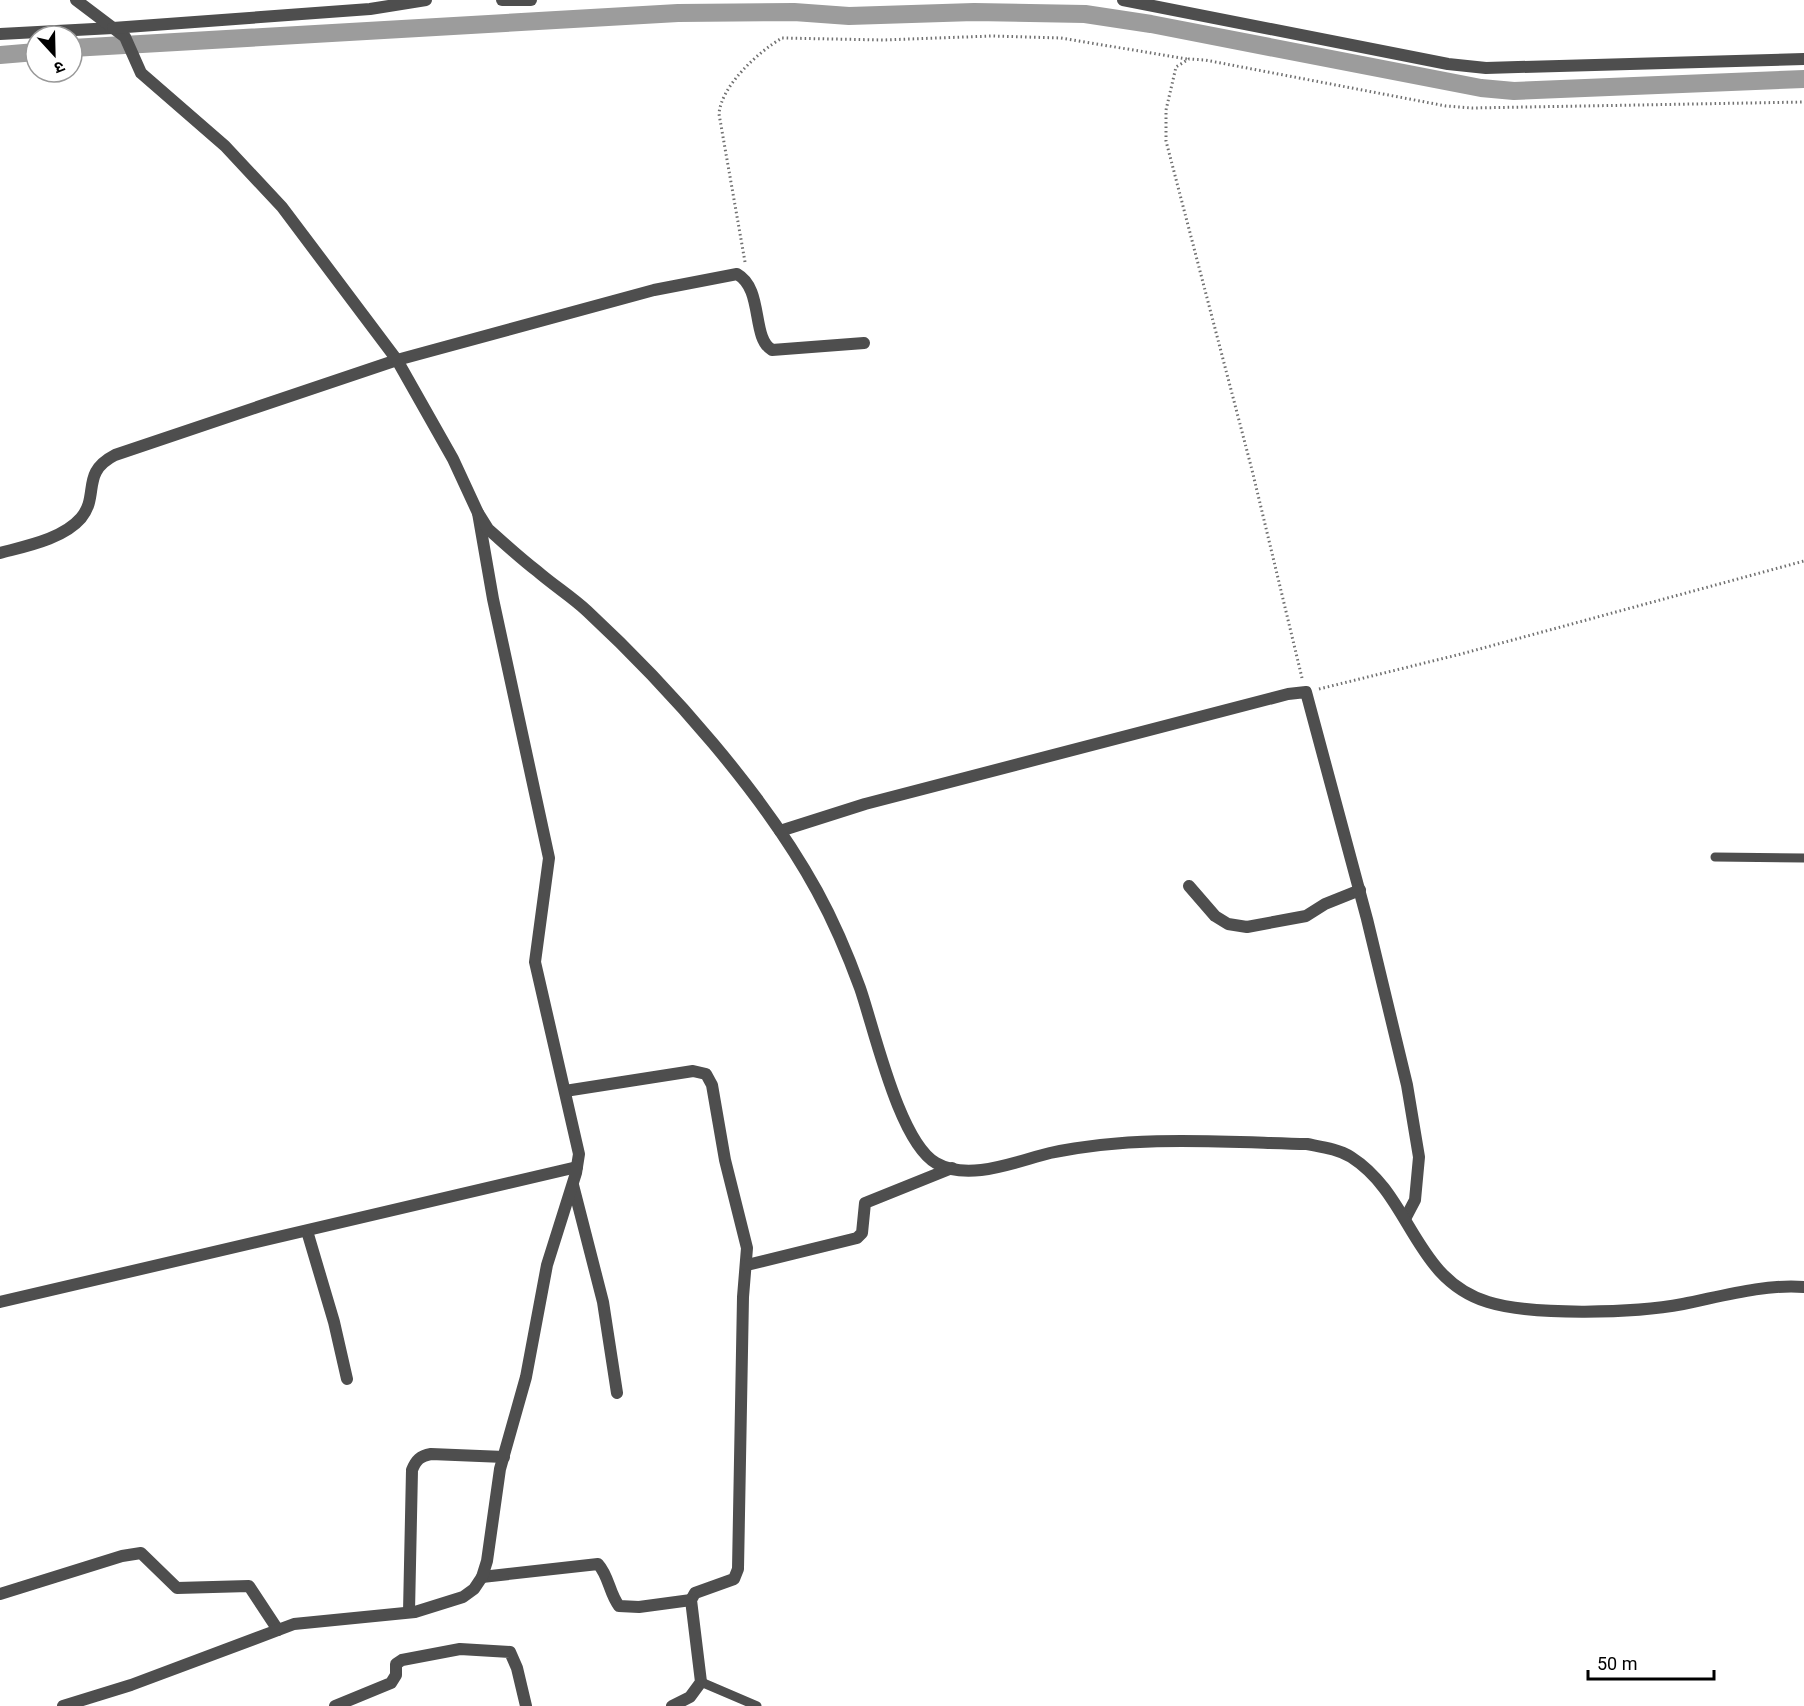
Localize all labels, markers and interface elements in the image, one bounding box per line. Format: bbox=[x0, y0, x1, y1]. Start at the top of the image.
north arrow bbox=[24, 24, 84, 84]
text: उ bbox=[51, 57, 67, 78]
scale bar bbox=[1588, 1643, 1714, 1681]
text: 50 m bbox=[1597, 1653, 1637, 1674]

